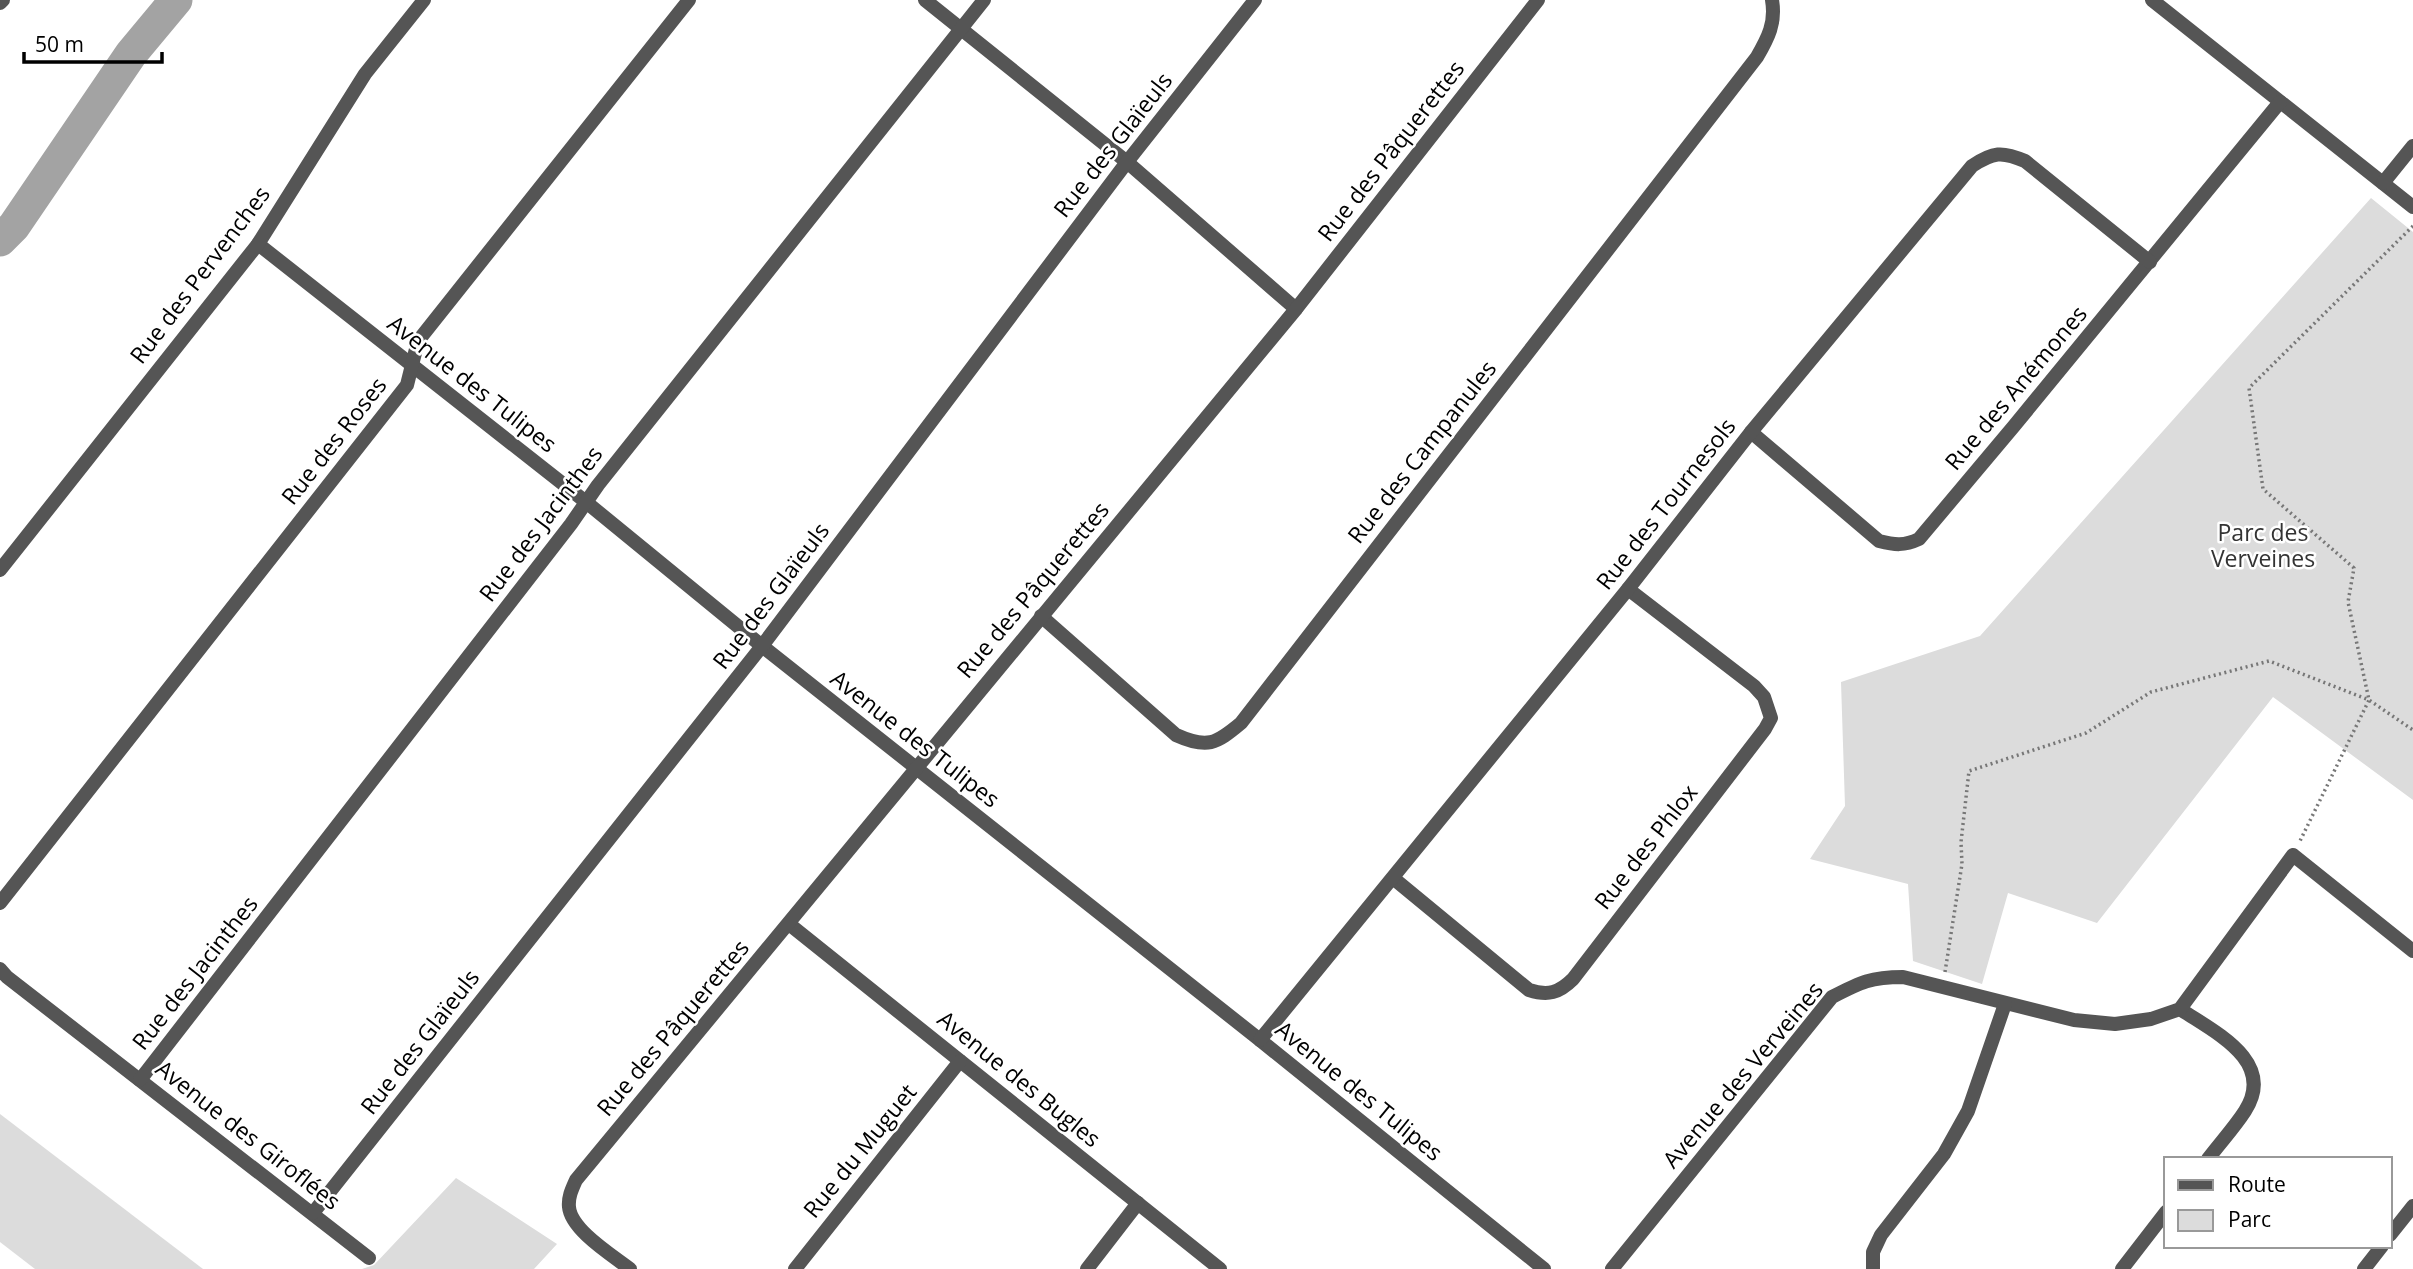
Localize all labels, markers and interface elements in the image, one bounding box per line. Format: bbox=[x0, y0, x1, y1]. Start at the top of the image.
scale bar bbox=[24, 21, 163, 65]
text: 50 m bbox=[35, 30, 84, 58]
street label: Rue des Pâquerettes bbox=[1309, 53, 1471, 247]
street label: Rue des Glaïeuls bbox=[1045, 65, 1179, 224]
street label: Rue des Pervenches bbox=[122, 179, 277, 370]
street label: Rue des Anémones bbox=[1937, 298, 2094, 476]
street label: Avenue des Tulipes bbox=[381, 307, 564, 459]
street label: Rue des Campanules bbox=[1340, 353, 1503, 550]
street label: Rue des Roses bbox=[273, 370, 393, 511]
street label: Rue des Tournesols bbox=[1588, 411, 1742, 596]
street label: Rue des Jacinthes bbox=[471, 439, 609, 608]
street label: Rue des Pâquerettes bbox=[949, 494, 1116, 684]
street label: Rue des Glaïeuls bbox=[704, 515, 836, 675]
park label: Parc des Verveines bbox=[2211, 516, 2315, 574]
street label: Avenue des Tulipes bbox=[824, 662, 1007, 814]
street label: Rue des Phlox bbox=[1586, 777, 1704, 916]
street label: Rue des Jacinthes bbox=[124, 889, 264, 1056]
street label: Rue des Pâquerettes bbox=[589, 932, 756, 1122]
street label: Rue des Glaïeuls bbox=[352, 962, 486, 1121]
street label: Avenue des Verveines bbox=[1655, 974, 1830, 1174]
street label: Avenue des Bugles bbox=[931, 1003, 1108, 1154]
street label: Avenue des Tulipes bbox=[1269, 1013, 1450, 1168]
street label: Avenue des Giroflées bbox=[150, 1052, 348, 1216]
street label: Rue du Muguet bbox=[795, 1077, 923, 1224]
legend bbox=[2164, 1157, 2392, 1248]
text: Route bbox=[2228, 1170, 2286, 1198]
text: Parc bbox=[2228, 1205, 2271, 1233]

